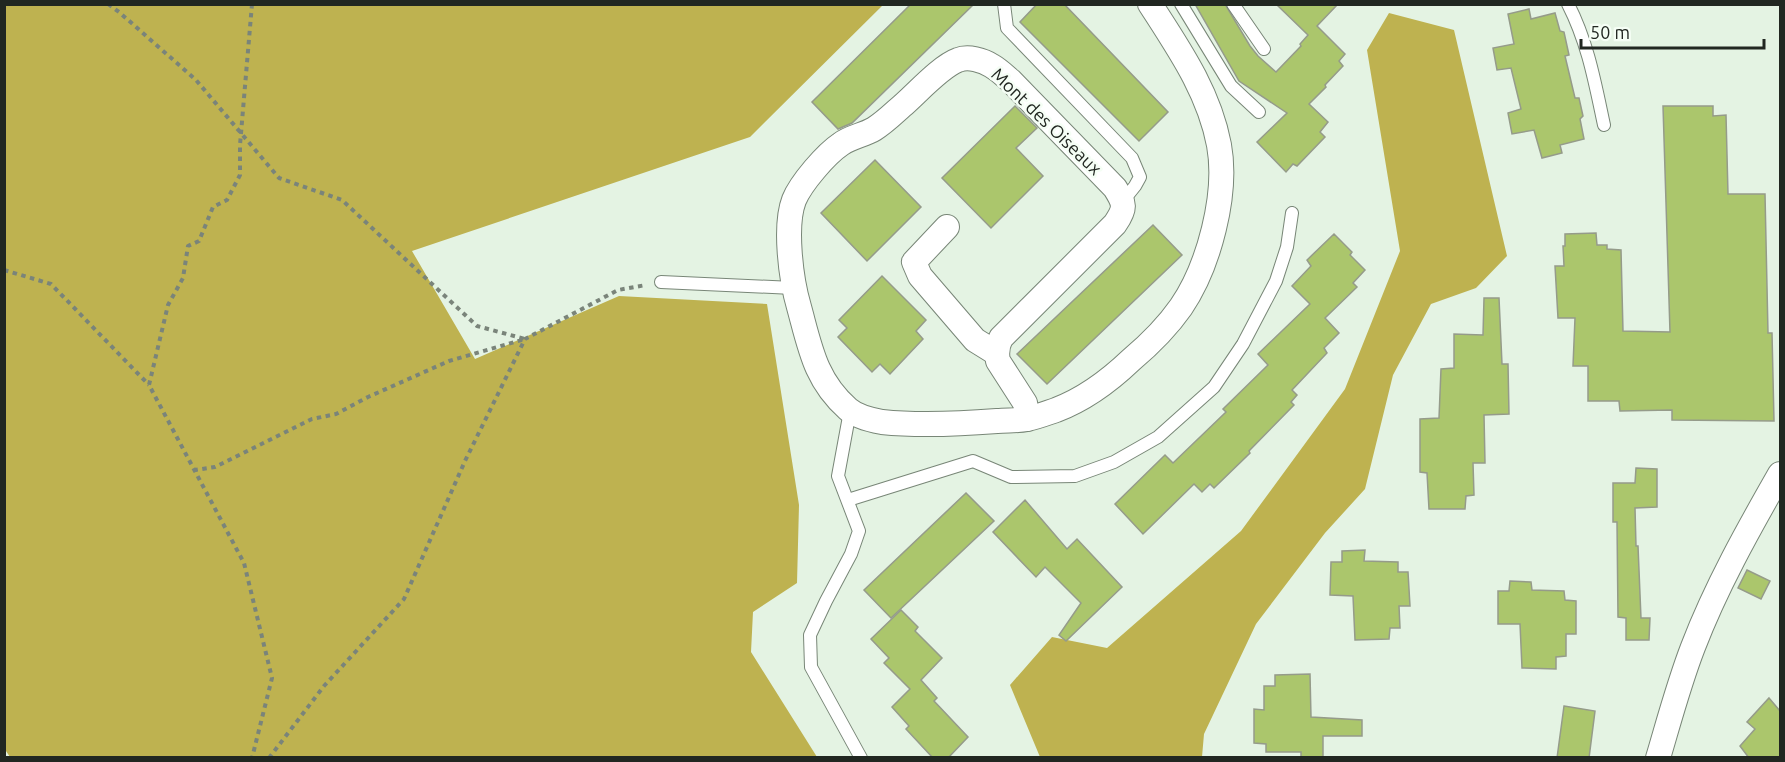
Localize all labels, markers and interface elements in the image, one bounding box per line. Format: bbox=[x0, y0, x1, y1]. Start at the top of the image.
scale bar bbox=[1581, 12, 1764, 50]
text: 50 m bbox=[1590, 22, 1630, 42]
street label: Mont des Oiseaux bbox=[988, 64, 1106, 178]

